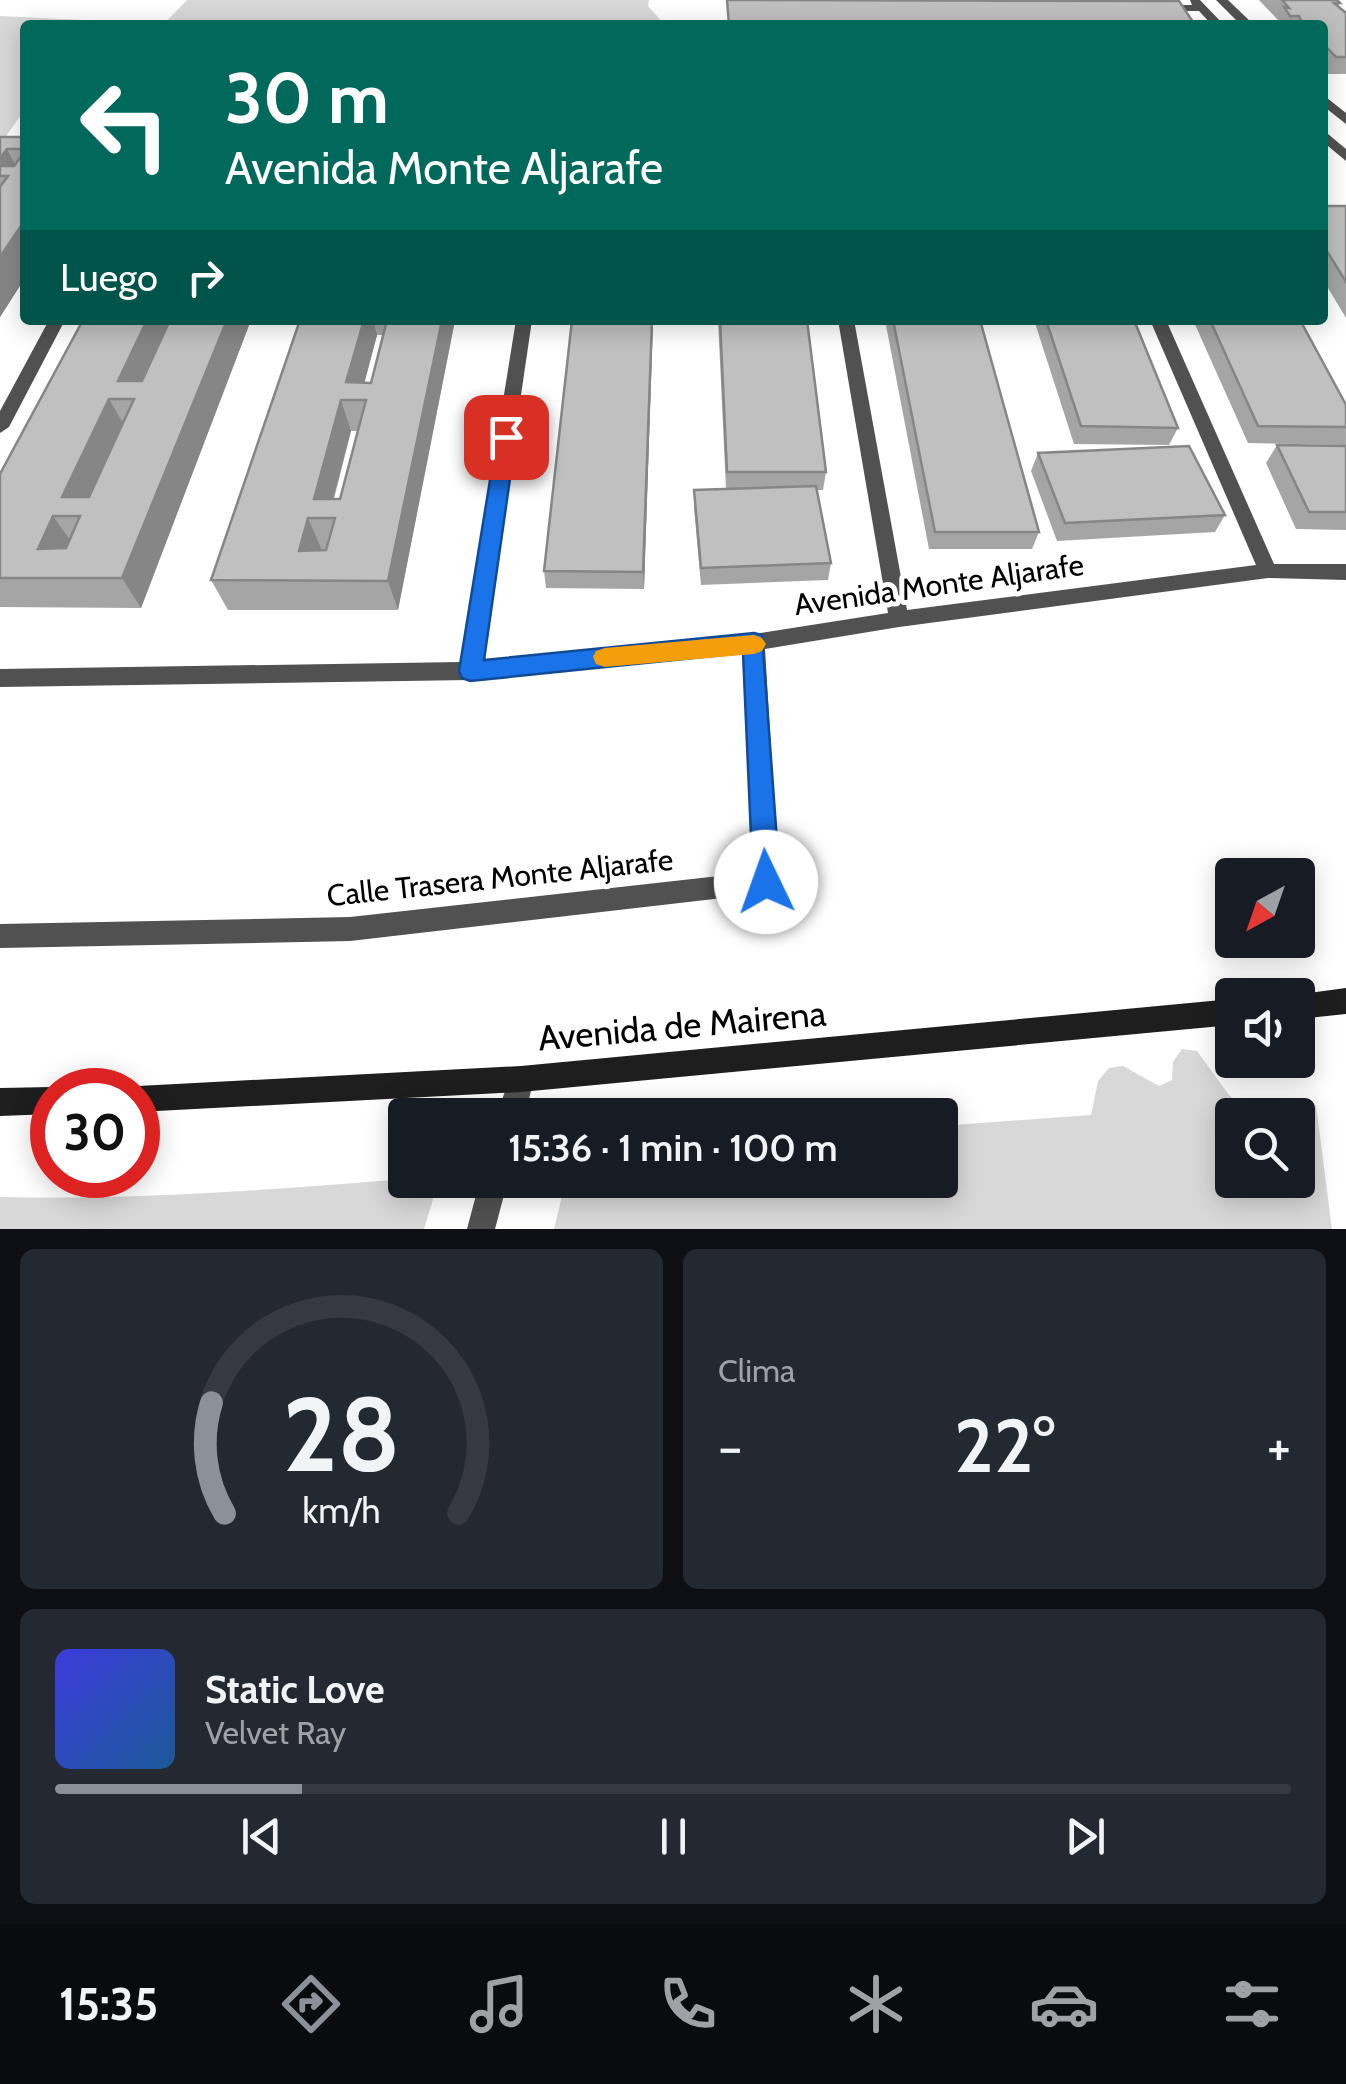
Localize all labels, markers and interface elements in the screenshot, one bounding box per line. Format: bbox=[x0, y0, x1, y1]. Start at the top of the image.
text: 30 m bbox=[225, 55, 389, 141]
icon: left bbox=[60, 60, 190, 190]
text: Avenida Monte Aljarafe bbox=[225, 141, 663, 195]
icon: right bbox=[178, 250, 233, 305]
text: Luego bbox=[60, 254, 158, 301]
pin bbox=[464, 395, 549, 480]
icon: arrive bbox=[479, 410, 534, 465]
street label: Avenida Monte Aljarafe bbox=[792, 546, 1086, 623]
position arrow bbox=[714, 830, 818, 934]
street label: Calle Trasera Monte Aljarafe bbox=[325, 841, 675, 914]
north arrow bbox=[1215, 858, 1315, 958]
map controls bbox=[1215, 858, 1315, 1198]
button: sound bbox=[1215, 978, 1315, 1078]
street label: Avenida de Mairena bbox=[536, 991, 828, 1060]
speed limit sign: 30 bbox=[30, 1068, 160, 1198]
button: search bbox=[1215, 1098, 1315, 1198]
text: 15:36 · 1 min · 100 m bbox=[508, 1124, 838, 1171]
text: Clima bbox=[718, 1351, 795, 1390]
text: 28 bbox=[283, 1371, 400, 1497]
text: 22° bbox=[954, 1400, 1055, 1491]
text: − bbox=[718, 1413, 742, 1480]
text: + bbox=[1267, 1413, 1291, 1480]
text: km/h bbox=[302, 1489, 381, 1532]
text: Static Love bbox=[205, 1666, 384, 1713]
text: Velvet Ray bbox=[205, 1713, 346, 1752]
icon: previous bbox=[234, 1809, 289, 1864]
icon: pause bbox=[646, 1809, 701, 1864]
icon: next bbox=[1058, 1809, 1113, 1864]
icon: directions bbox=[276, 1969, 346, 2039]
icon: music bbox=[464, 1969, 534, 2039]
icon: phone bbox=[653, 1969, 723, 2039]
icon: climate bbox=[841, 1969, 911, 2039]
icon: car bbox=[1029, 1969, 1099, 2039]
icon: filters bbox=[1217, 1969, 1287, 2039]
text: 15:35 bbox=[59, 1977, 158, 2031]

